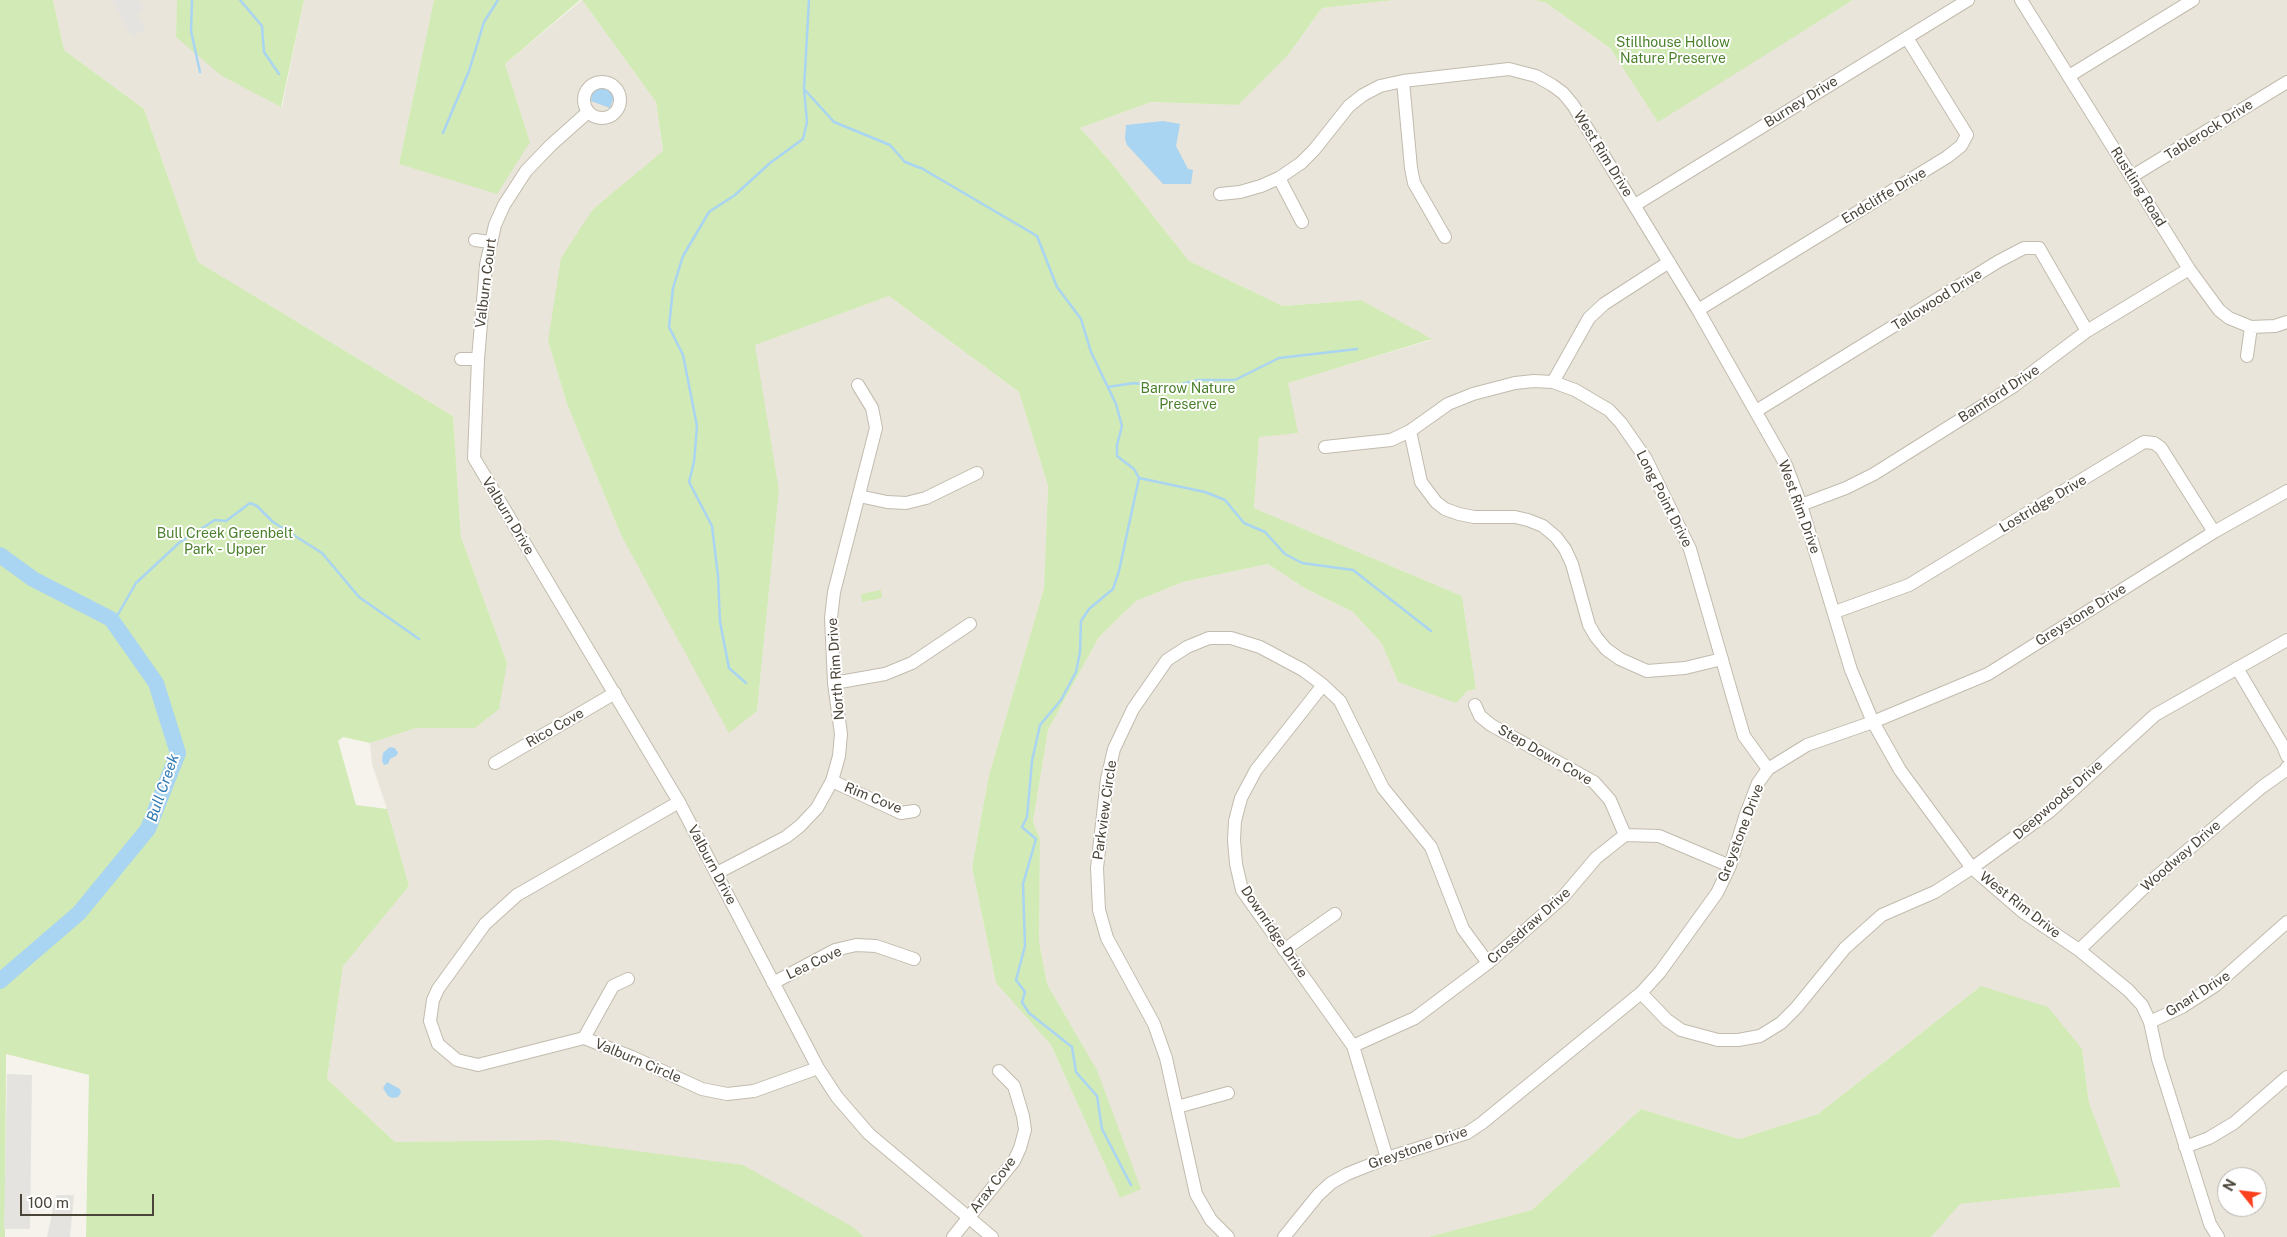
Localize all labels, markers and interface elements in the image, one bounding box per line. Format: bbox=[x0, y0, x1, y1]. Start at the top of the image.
park label: Stillhouse Hollow Nature Preserve bbox=[1616, 35, 1730, 68]
street label: Burney Drive bbox=[1761, 73, 1841, 131]
street label: Tablerock Drive bbox=[2162, 96, 2256, 164]
street label: West Rim Drive bbox=[1570, 108, 1636, 200]
street label: Rustling Road bbox=[2107, 144, 2169, 230]
street label: Endcliffe Drive bbox=[1839, 164, 1929, 228]
street label: Valburn Court bbox=[472, 237, 500, 329]
street label: Tallowood Drive bbox=[1889, 266, 1985, 334]
street label: Bamford Drive bbox=[1955, 362, 2043, 426]
park label: Barrow Nature Preserve bbox=[1141, 381, 1235, 414]
street label: Long Point Drive bbox=[1632, 448, 1696, 550]
street label: West Rim Drive bbox=[1774, 458, 1824, 556]
street label: Lostridge Drive bbox=[1996, 471, 2090, 537]
street label: Valburn Drive bbox=[478, 474, 538, 558]
park label: Bull Creek Greenbelt Park - Upper bbox=[157, 526, 293, 558]
street label: Greystone Drive bbox=[2033, 580, 2129, 650]
street label: North Rim Drive bbox=[824, 617, 848, 721]
street label: Rico Cove bbox=[523, 705, 587, 751]
street label: Step Down Cove bbox=[1495, 721, 1595, 789]
water label: Bull Creek bbox=[143, 752, 183, 824]
street label: Deepwoods Drive bbox=[2010, 757, 2106, 843]
street label: Parkview Circle bbox=[1090, 759, 1120, 861]
street label: Rim Cove bbox=[842, 779, 904, 817]
street label: Greystone Drive bbox=[1715, 782, 1767, 884]
street label: Woodway Drive bbox=[2138, 817, 2224, 895]
street label: Valburn Drive bbox=[684, 822, 740, 908]
street label: West Rim Drive bbox=[1976, 868, 2064, 942]
street label: Downridge Drive bbox=[1237, 883, 1311, 981]
street label: Crossdraw Drive bbox=[1484, 884, 1574, 968]
street label: Lea Cove bbox=[784, 943, 844, 983]
street label: Gnarl Drive bbox=[2163, 968, 2233, 1020]
street label: Valburn Circle bbox=[592, 1035, 684, 1087]
street label: Greystone Drive bbox=[1366, 1123, 1470, 1173]
street label: Arax Cove bbox=[966, 1153, 1020, 1217]
north arrow bbox=[2217, 1167, 2267, 1217]
text: N bbox=[2220, 1177, 2239, 1194]
scale bar bbox=[22, 1184, 156, 1216]
text: 100 m bbox=[28, 1194, 69, 1211]

